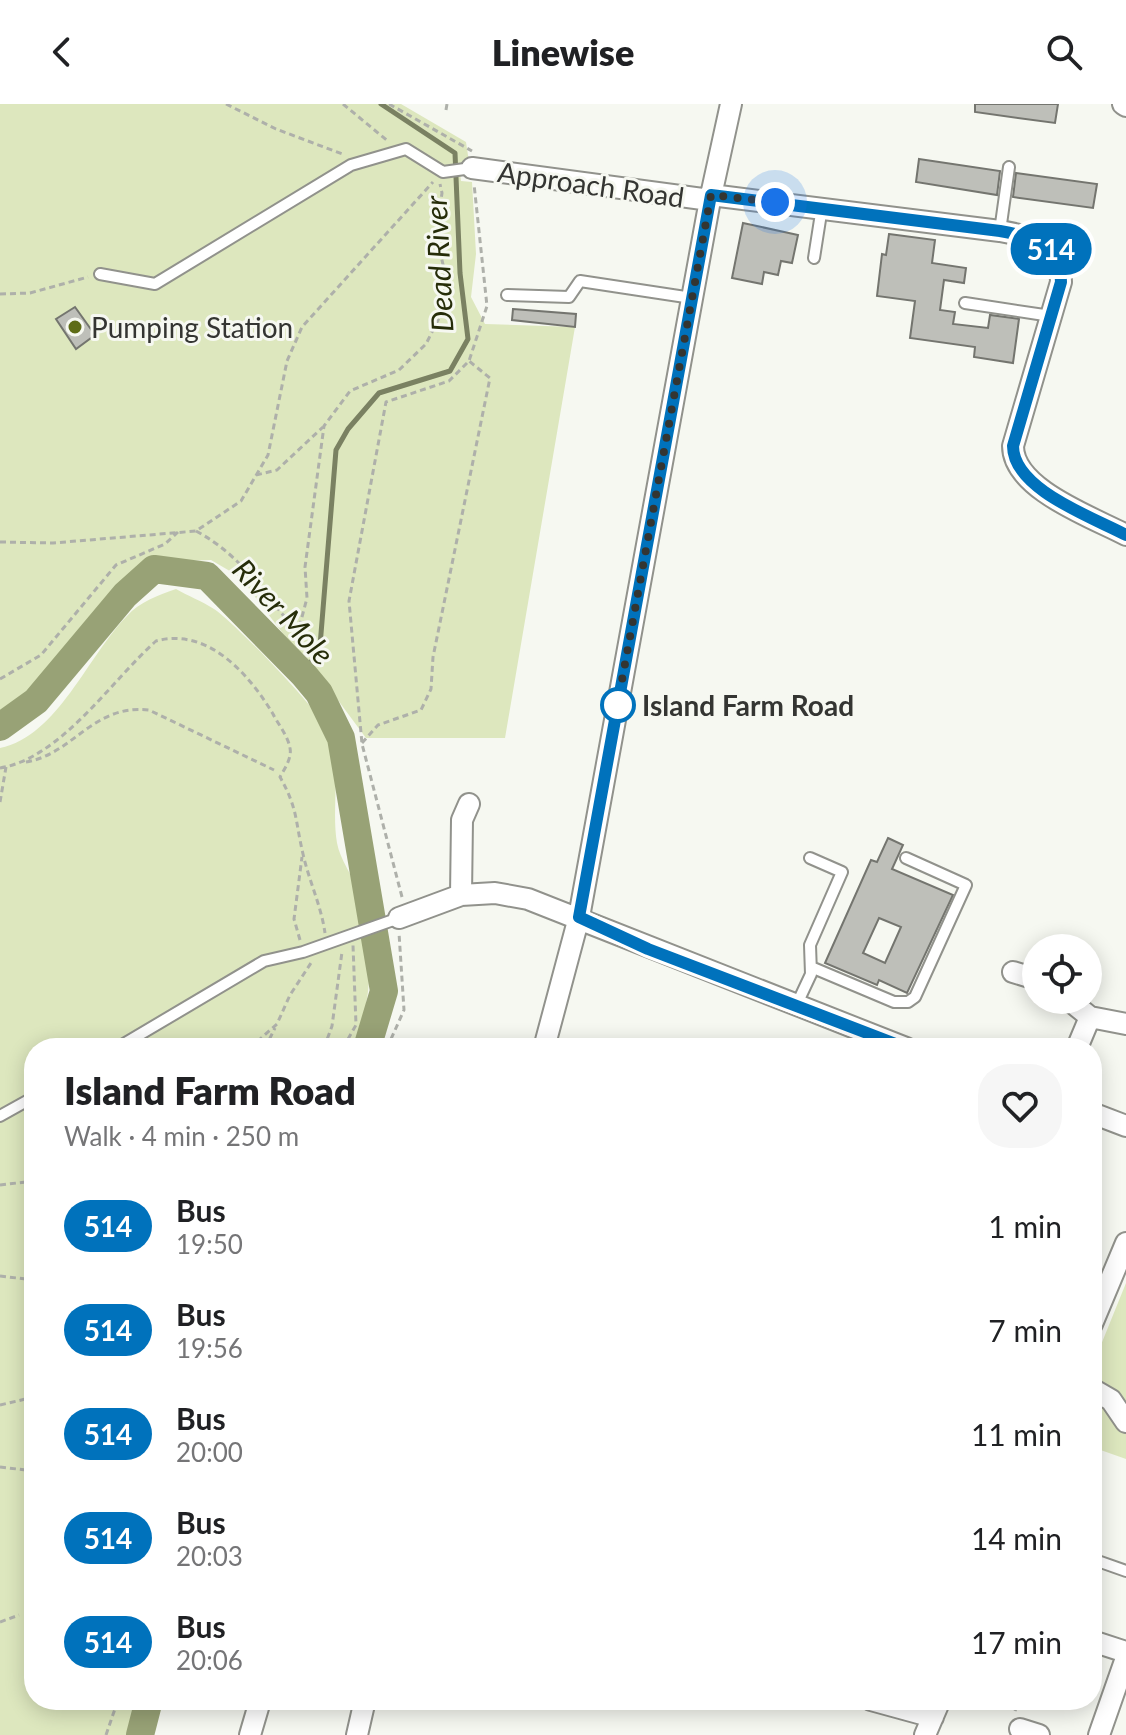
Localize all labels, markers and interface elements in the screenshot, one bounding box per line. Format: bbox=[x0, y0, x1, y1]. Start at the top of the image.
icon: back bbox=[40, 30, 84, 74]
text: Linewise bbox=[492, 30, 634, 74]
icon: search bbox=[1042, 30, 1086, 74]
street label: Approach Road bbox=[496, 154, 686, 214]
your location bbox=[755, 182, 795, 222]
water label: Dead River bbox=[416, 194, 460, 333]
line badge: 514 bbox=[1005, 223, 1097, 275]
text: 514 bbox=[1027, 232, 1075, 266]
place label: Pumping Station bbox=[91, 310, 293, 344]
marker: Pumping Station bbox=[66, 318, 84, 336]
water label: River Mole bbox=[226, 551, 342, 671]
marker: Island Farm Road bbox=[601, 688, 635, 722]
place label: Island Farm Road bbox=[642, 688, 854, 722]
map controls bbox=[1022, 934, 1102, 1014]
button: locate bbox=[1022, 934, 1102, 1014]
button: heart bbox=[978, 1064, 1062, 1148]
text: Island Farm Road bbox=[64, 1067, 356, 1113]
text: Walk · 4 min · 250 m bbox=[64, 1120, 299, 1152]
text: Bus bbox=[176, 1192, 226, 1228]
text: 1 min bbox=[988, 1208, 1062, 1244]
text: 514 bbox=[84, 1209, 132, 1243]
text: 19:50 bbox=[176, 1228, 243, 1260]
text: Bus bbox=[176, 1296, 226, 1332]
text: 7 min bbox=[988, 1312, 1062, 1348]
text: 514 bbox=[84, 1313, 132, 1347]
text: 19:56 bbox=[176, 1332, 243, 1364]
text: Bus bbox=[176, 1400, 226, 1436]
text: 11 min bbox=[971, 1416, 1062, 1452]
text: 514 bbox=[84, 1417, 132, 1451]
text: 20:00 bbox=[176, 1436, 243, 1468]
text: Bus bbox=[176, 1504, 226, 1540]
text: 14 min bbox=[971, 1520, 1062, 1556]
text: 514 bbox=[84, 1521, 132, 1555]
text: 20:03 bbox=[176, 1540, 243, 1572]
text: Bus bbox=[176, 1608, 226, 1644]
text: 17 min bbox=[971, 1624, 1062, 1660]
text: 514 bbox=[84, 1625, 132, 1659]
text: 20:06 bbox=[176, 1644, 243, 1676]

